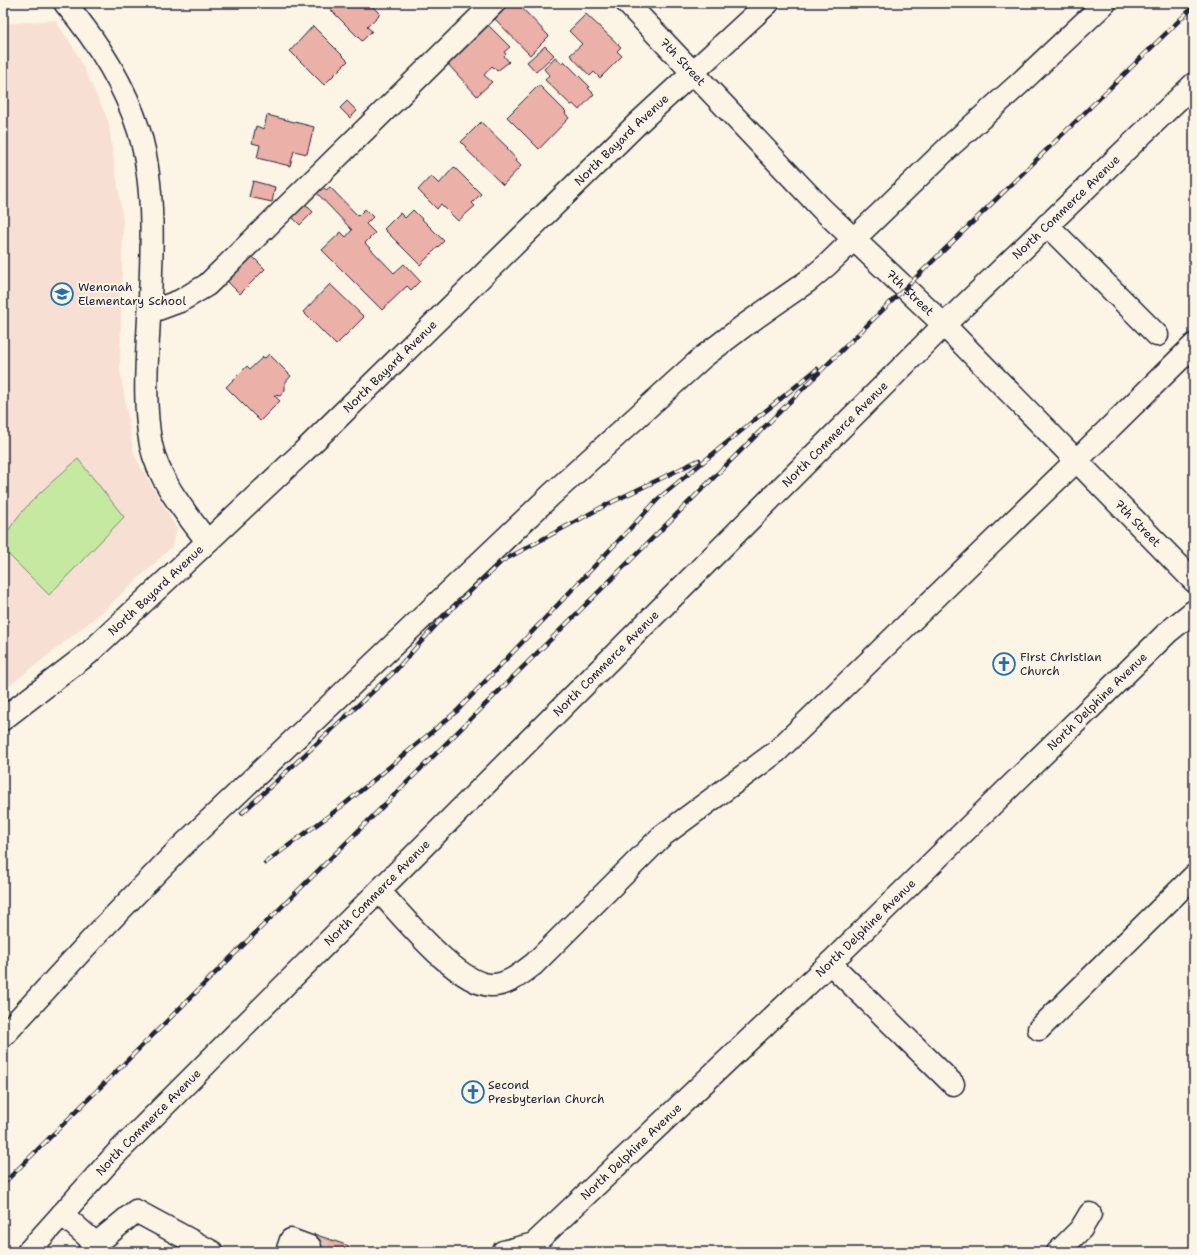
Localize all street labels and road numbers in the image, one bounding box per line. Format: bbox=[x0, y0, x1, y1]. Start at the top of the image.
street label: 7th Street bbox=[656, 34, 709, 89]
street label: North Bayard Avenue bbox=[571, 90, 672, 189]
street label: North Commerce Avenue bbox=[1009, 151, 1124, 263]
street label: 7th Street bbox=[883, 266, 937, 319]
street label: North Bayard Avenue bbox=[340, 317, 441, 416]
street label: North Commerce Avenue bbox=[778, 378, 892, 491]
street label: 7th Street bbox=[1111, 496, 1164, 550]
street label: North Bayard Avenue bbox=[104, 541, 207, 639]
street label: North Commerce Avenue bbox=[549, 607, 663, 720]
street label: North Delphine Avenue bbox=[1044, 649, 1151, 754]
street label: North Commerce Avenue bbox=[321, 836, 434, 949]
street label: North Delphine Avenue bbox=[812, 875, 919, 981]
street label: North Commerce Avenue bbox=[92, 1065, 205, 1179]
street label: North Delphine Avenue bbox=[577, 1100, 685, 1204]

